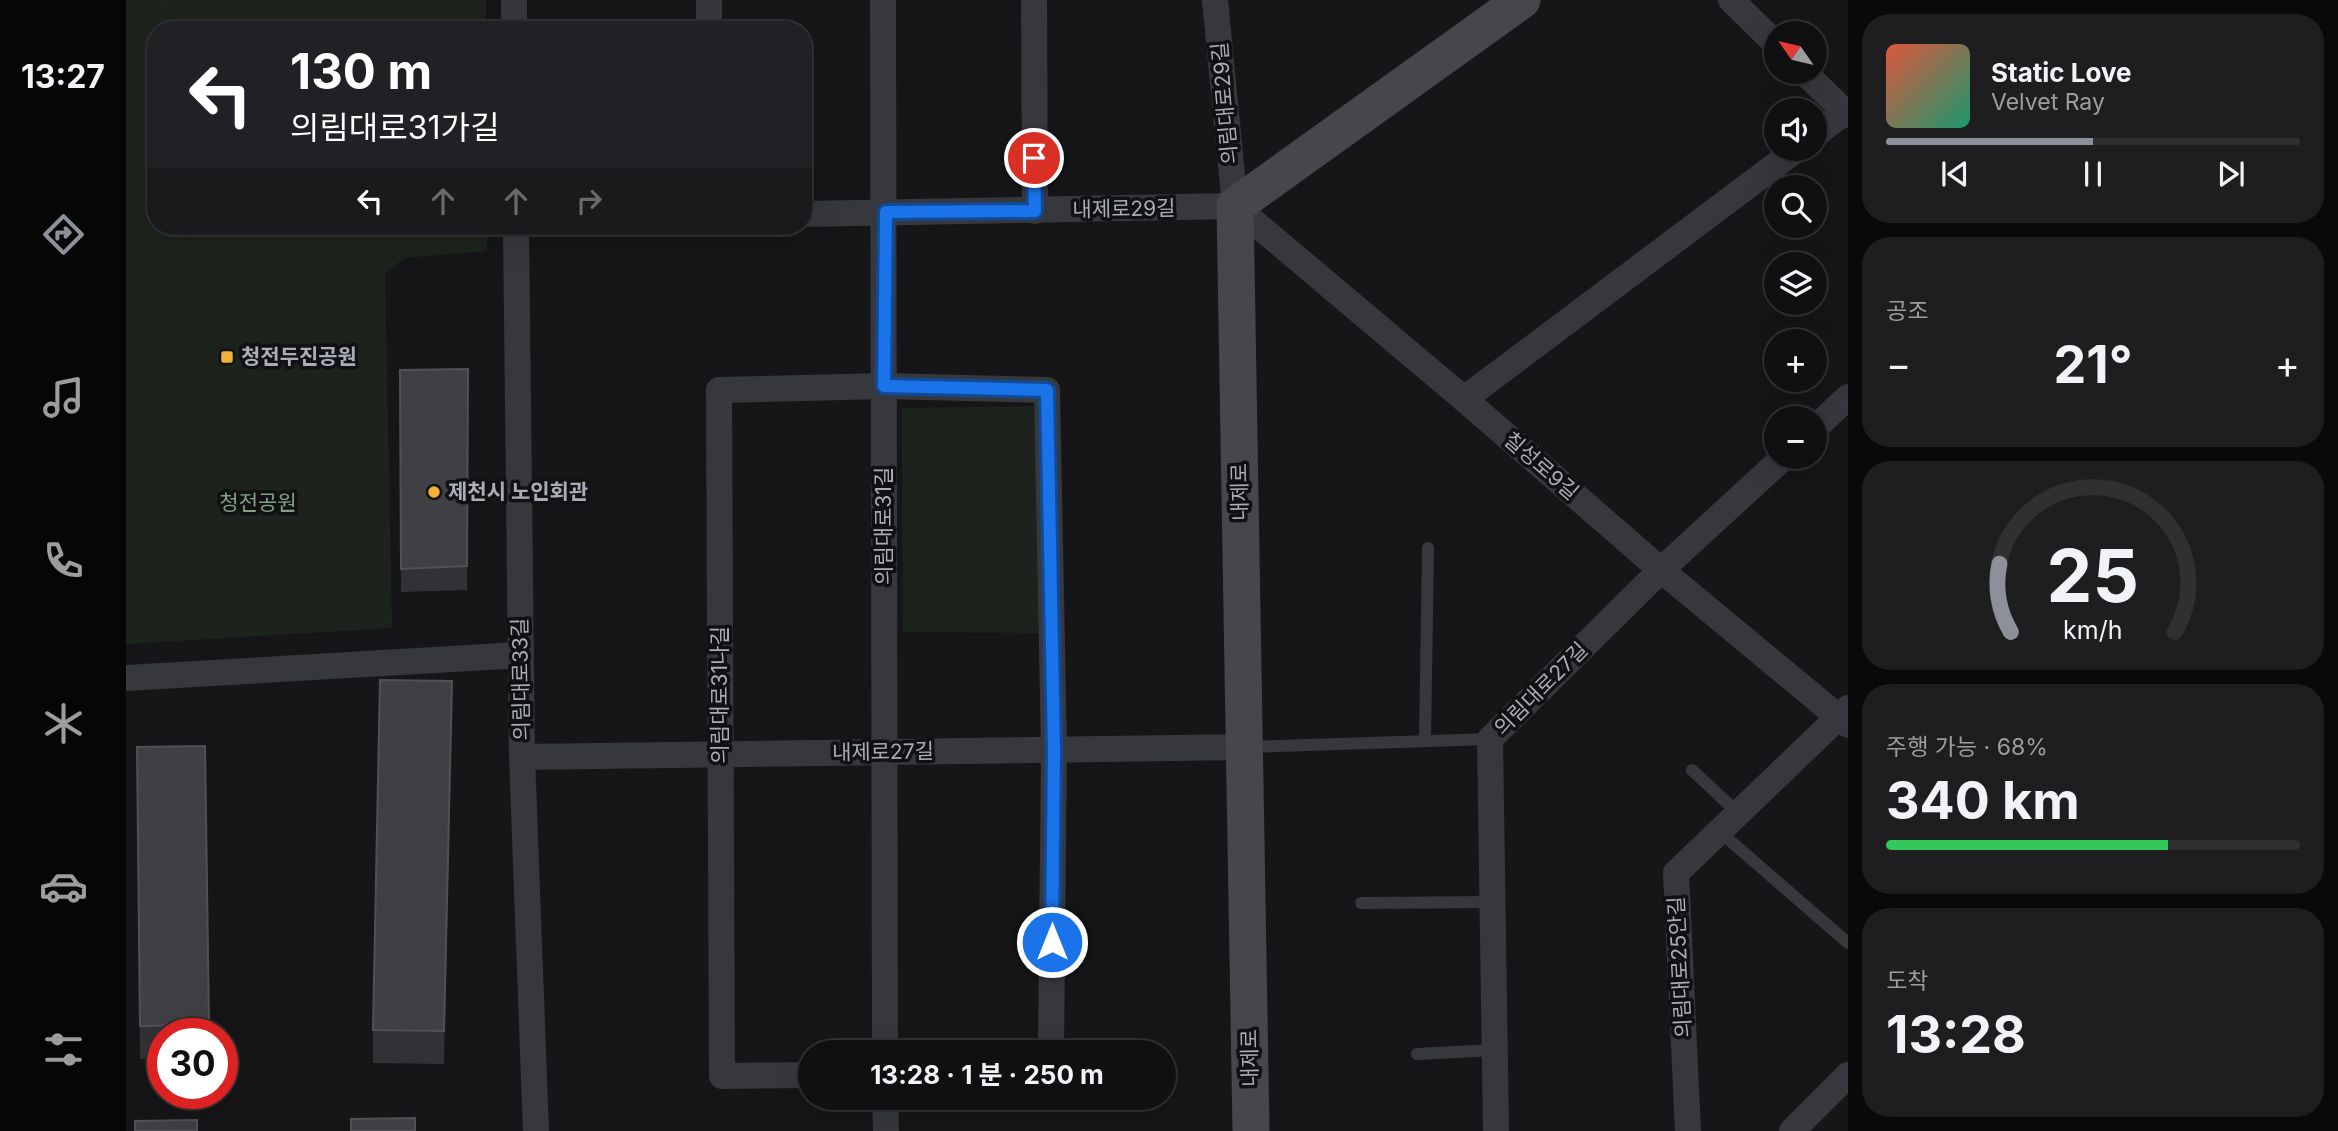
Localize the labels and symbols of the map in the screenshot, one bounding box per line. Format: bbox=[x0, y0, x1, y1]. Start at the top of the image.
north arrow bbox=[1764, 21, 1827, 84]
street label: 의림대로29길 bbox=[1207, 41, 1242, 165]
pin bbox=[1004, 128, 1064, 188]
street label: 내제로29길 bbox=[1072, 195, 1176, 222]
place label: 청전두진공원 bbox=[241, 344, 357, 369]
marker: 청전두진공원 bbox=[219, 349, 235, 365]
street label: 칠성로9길 bbox=[1499, 427, 1584, 505]
street label: 내제로 bbox=[1226, 463, 1253, 521]
street label: 의림대로31길 bbox=[871, 467, 896, 585]
place label: 제천시 노인회관 bbox=[448, 479, 588, 504]
marker: 제천시 노인회관 bbox=[426, 484, 442, 500]
park label: 청전공원 bbox=[219, 490, 297, 515]
street label: 의림대로33길 bbox=[507, 618, 534, 740]
street label: 의림대로31나길 bbox=[707, 626, 732, 764]
street label: 의림대로27길 bbox=[1489, 637, 1592, 740]
street label: 내제로27길 bbox=[832, 738, 934, 765]
street label: 의림대로25안길 bbox=[1663, 896, 1696, 1038]
position arrow bbox=[1015, 905, 1089, 979]
speed limit sign: 30 bbox=[147, 1018, 238, 1109]
street label: 내제로 bbox=[1236, 1029, 1263, 1087]

